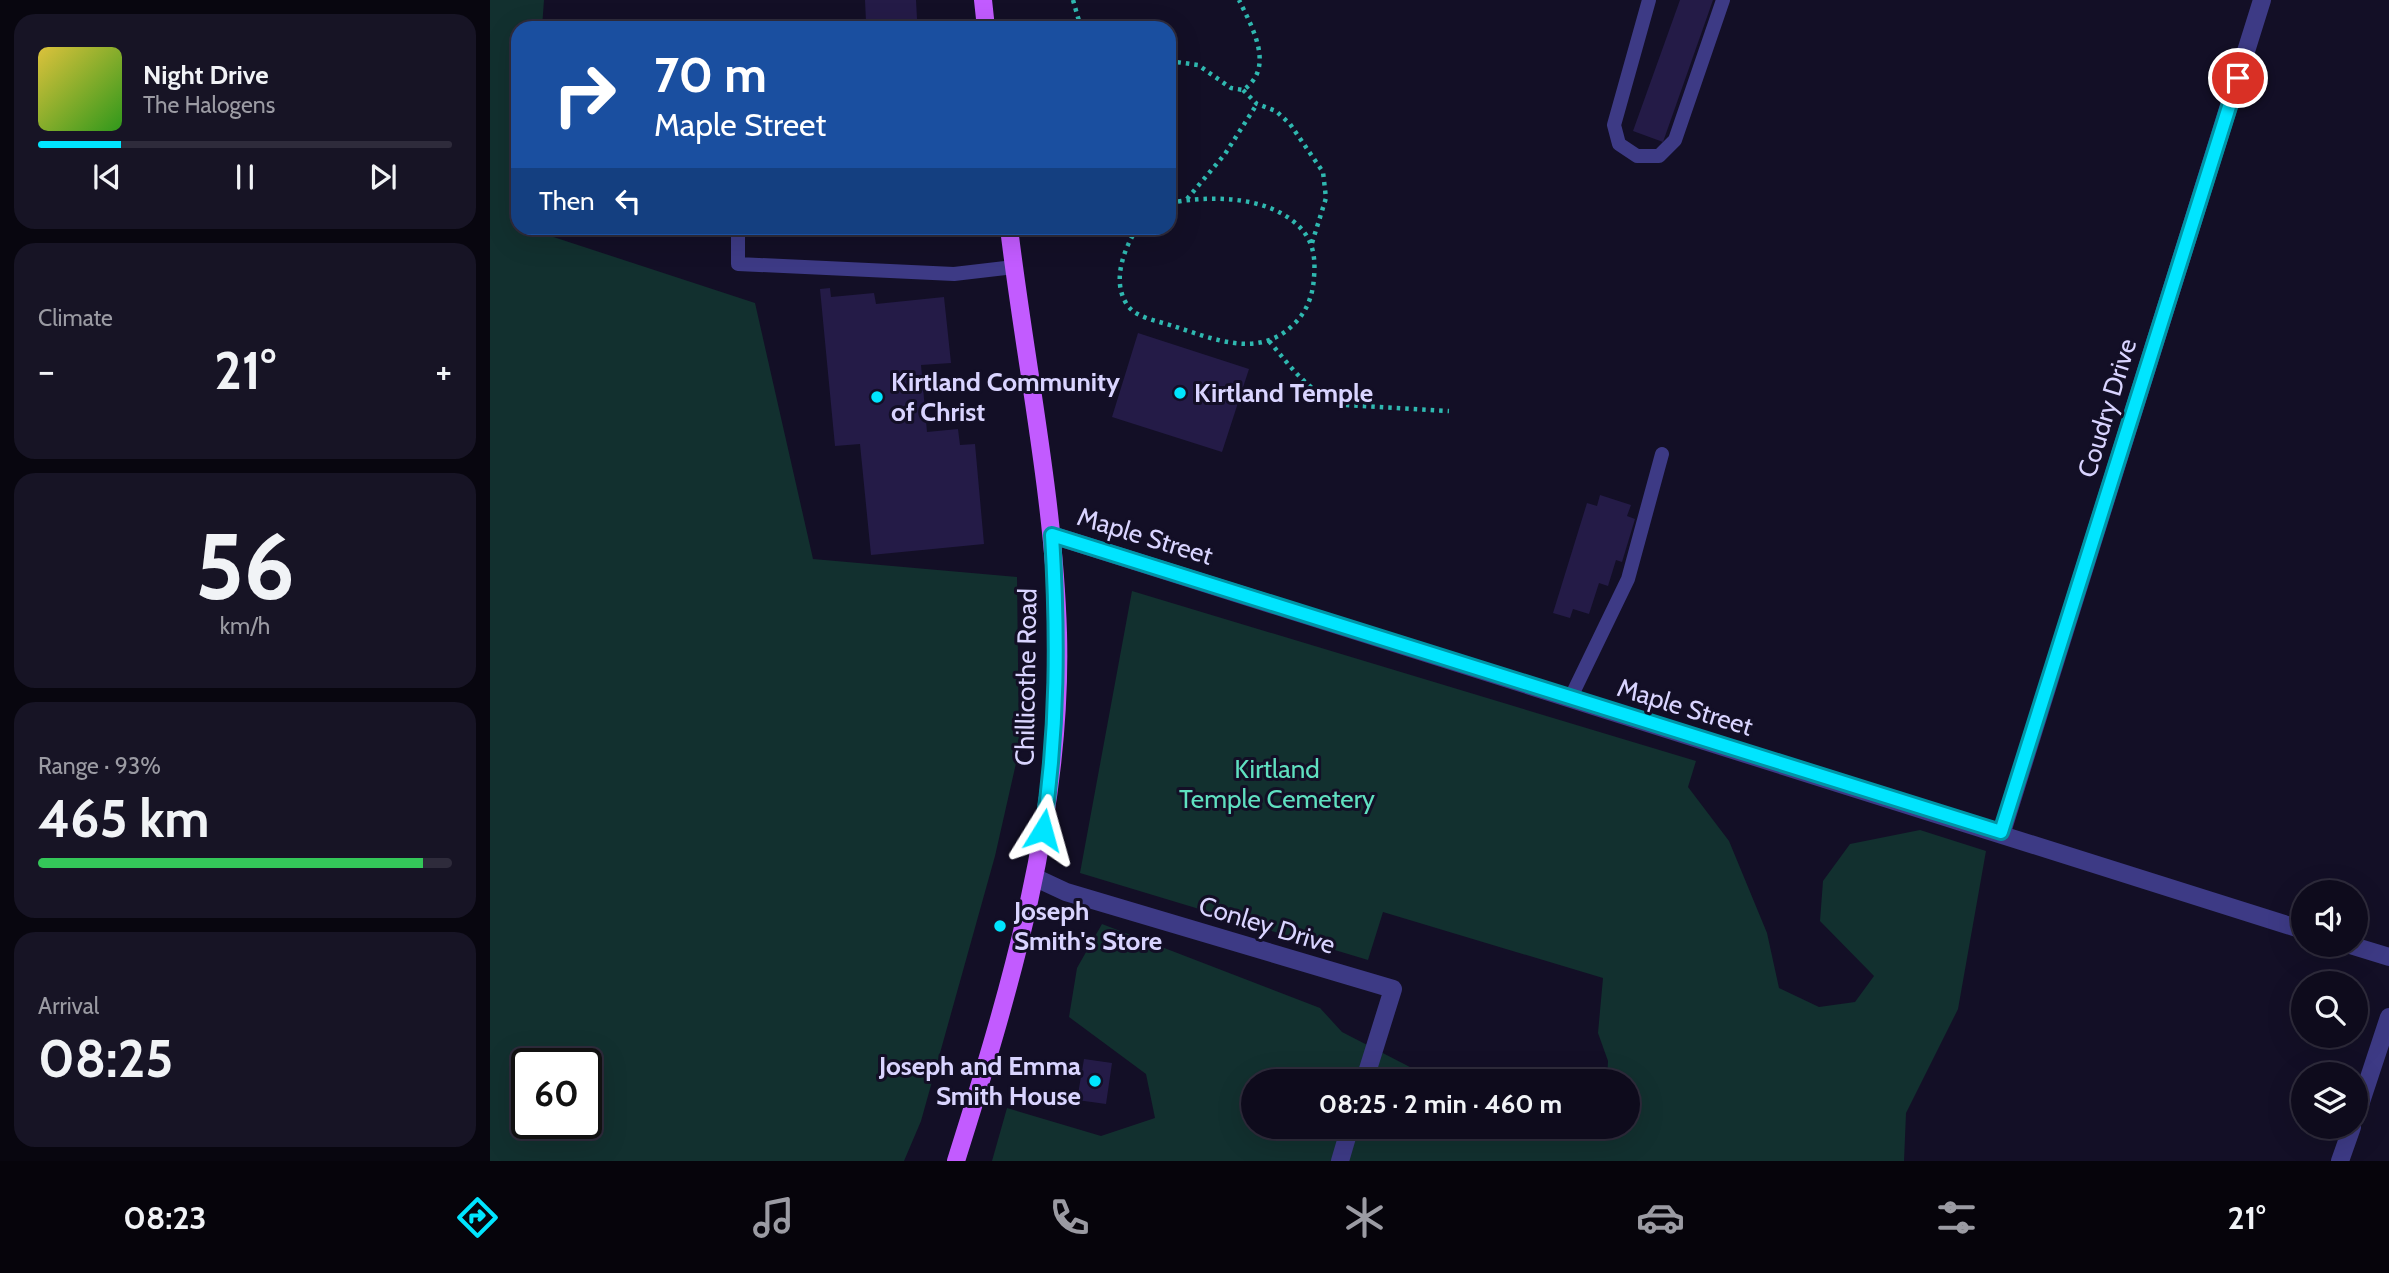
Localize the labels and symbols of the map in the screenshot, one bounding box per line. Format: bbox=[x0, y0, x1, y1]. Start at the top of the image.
pin bbox=[2208, 48, 2268, 108]
street label: Coudry Drive bbox=[2071, 335, 2143, 481]
place label: Kirtland Community of Christ bbox=[891, 366, 1120, 428]
place label: Kirtland Temple bbox=[1194, 377, 1373, 409]
marker: Kirtland Temple bbox=[1172, 385, 1188, 401]
marker: Kirtland Community of Christ bbox=[869, 389, 885, 405]
street label: Maple Street bbox=[1073, 500, 1217, 572]
street label: Chillicothe Road bbox=[1008, 588, 1044, 766]
street label: Maple Street bbox=[1613, 671, 1757, 743]
park label: Kirtland Temple Cemetery bbox=[1179, 753, 1375, 815]
position arrow bbox=[1006, 793, 1080, 867]
street label: Conley Drive bbox=[1195, 889, 1339, 961]
place label: Joseph Smith's Store bbox=[1013, 895, 1162, 957]
marker: Joseph Smith's Store bbox=[992, 918, 1008, 934]
speed limit sign: 60 bbox=[511, 1048, 602, 1139]
place label: Joseph and Emma Smith House bbox=[878, 1050, 1081, 1112]
marker: Joseph and Emma Smith House bbox=[1087, 1073, 1103, 1089]

